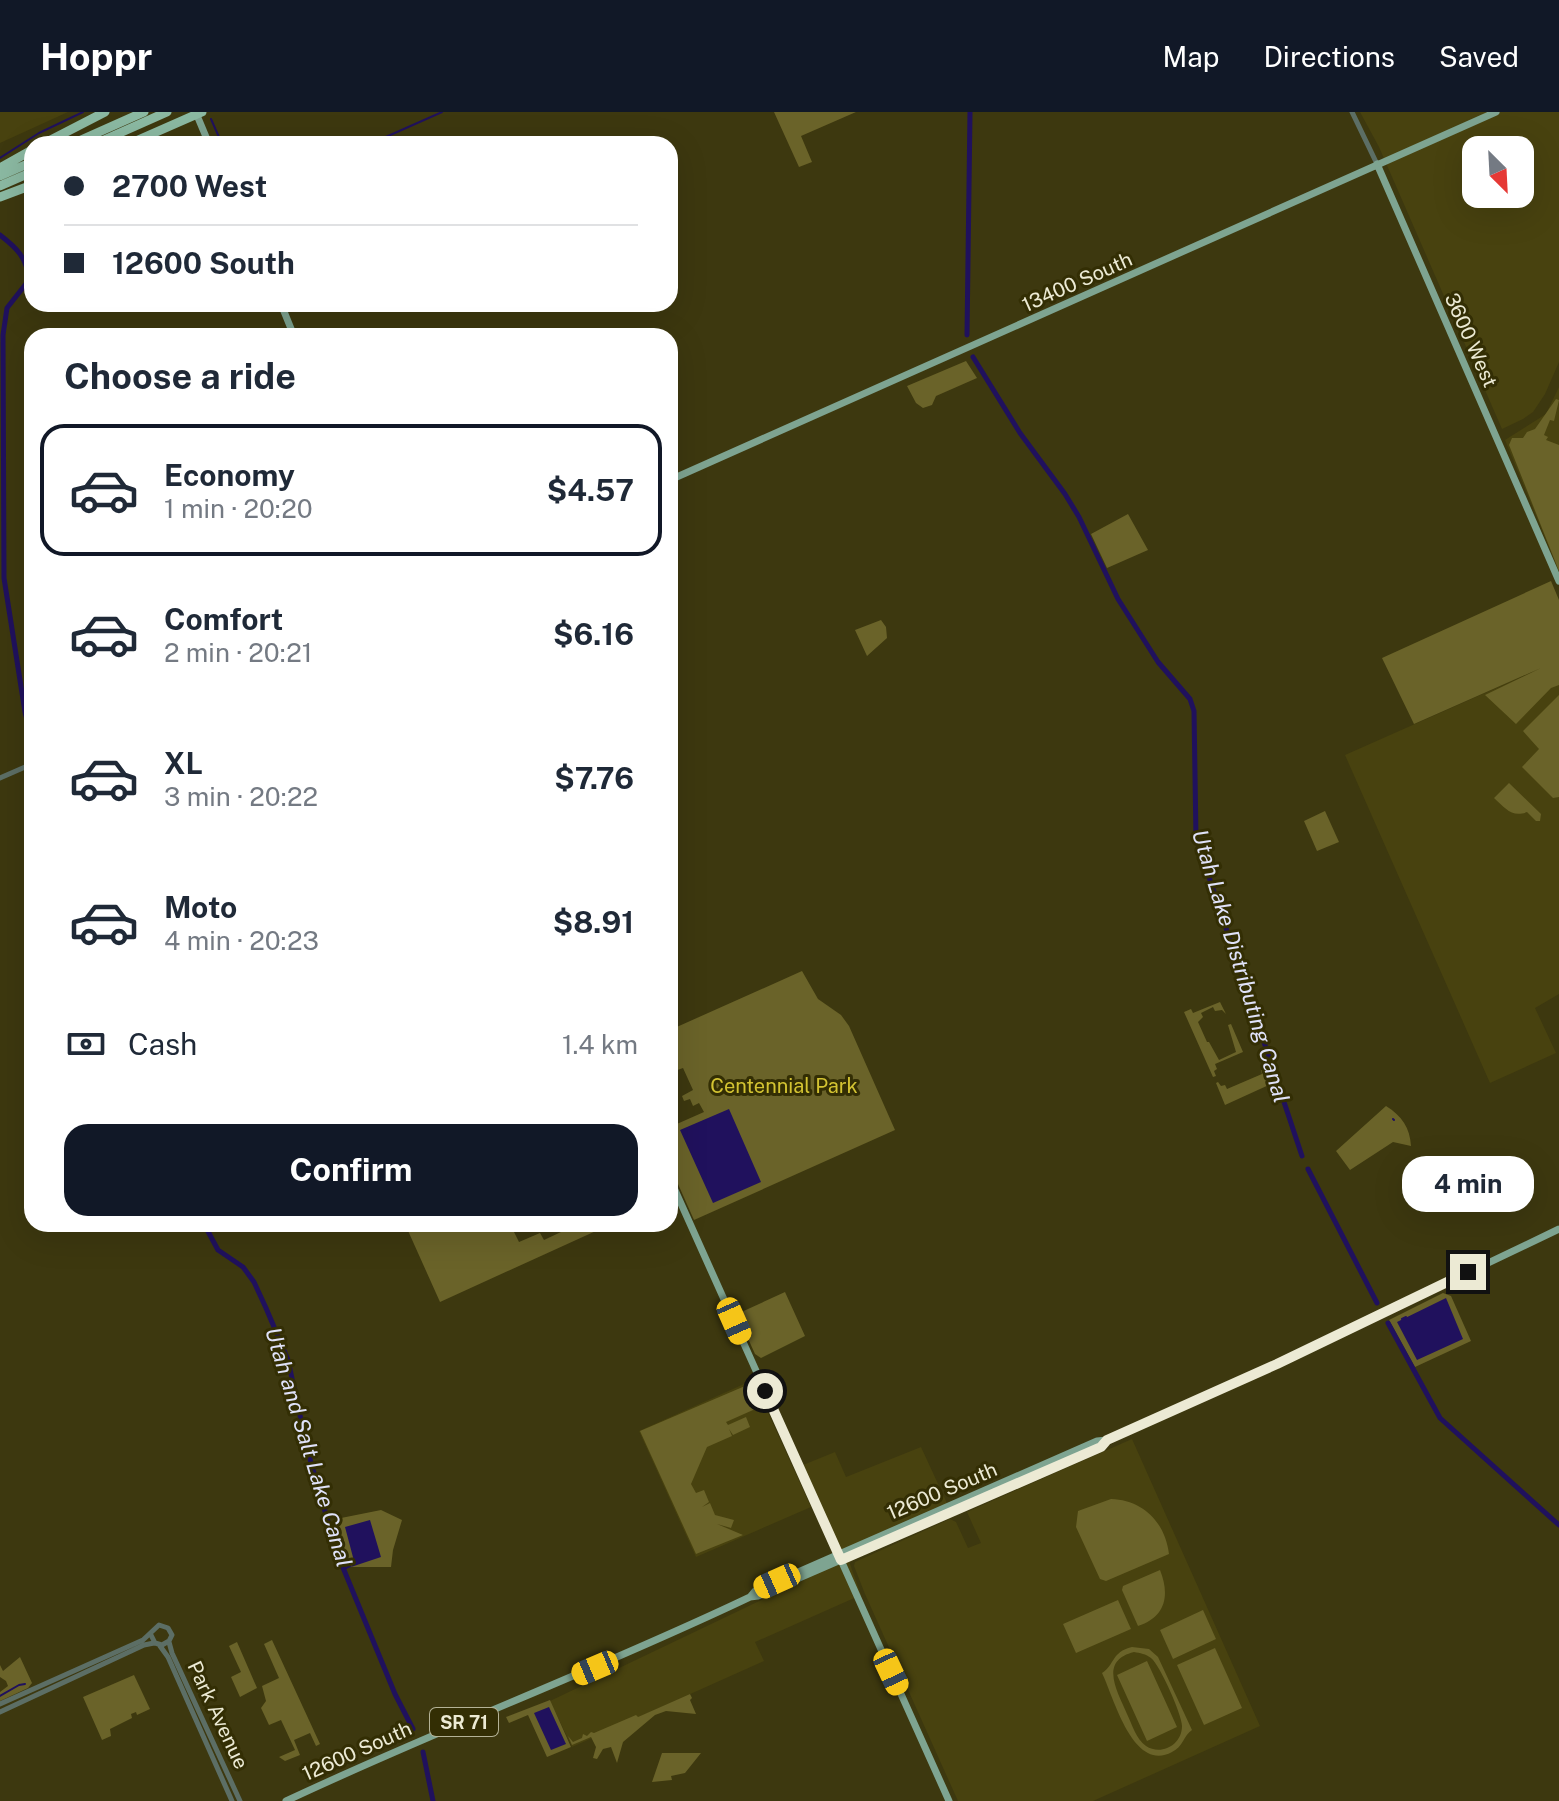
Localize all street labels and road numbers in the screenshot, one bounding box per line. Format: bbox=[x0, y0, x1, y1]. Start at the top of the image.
street label: 13400 South bbox=[1018, 247, 1136, 317]
street label: 3600 West bbox=[1440, 289, 1502, 391]
street label: 12600 South bbox=[883, 1457, 1001, 1525]
street label: Park Avenue bbox=[183, 1657, 253, 1773]
road number: SR 71 bbox=[430, 1708, 498, 1736]
street label: 12600 South bbox=[299, 1716, 415, 1786]

